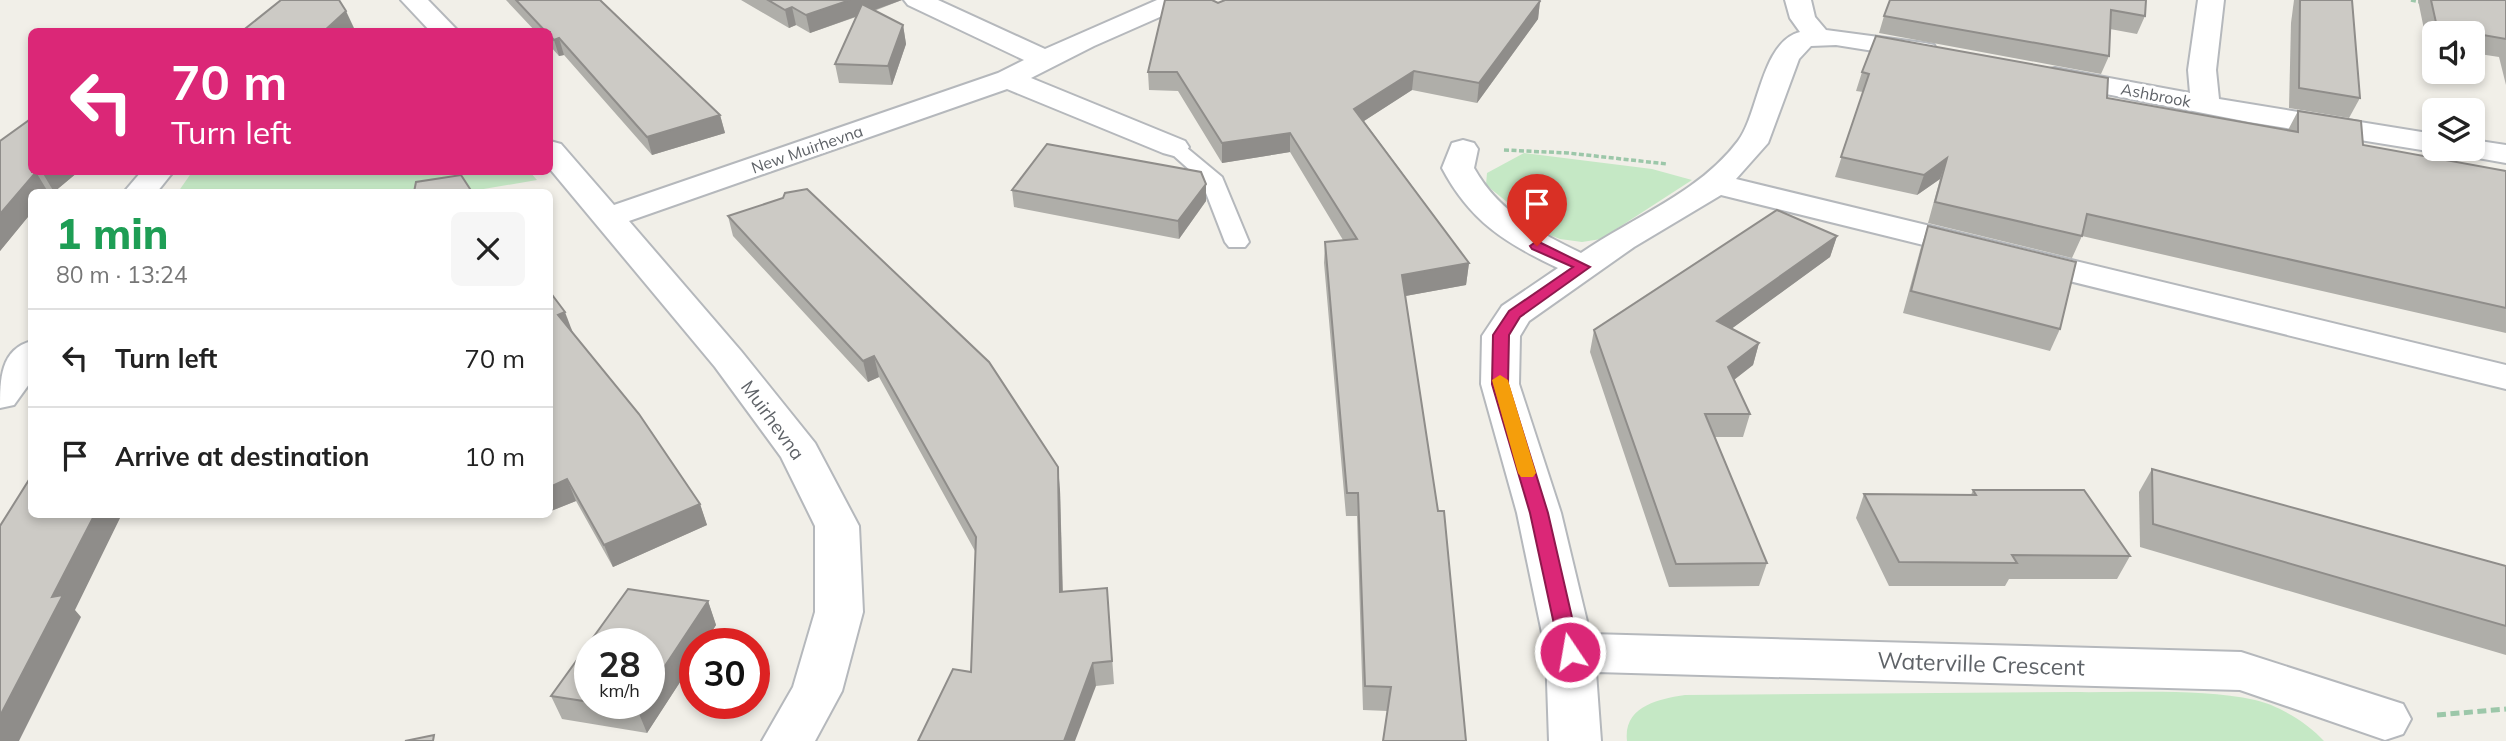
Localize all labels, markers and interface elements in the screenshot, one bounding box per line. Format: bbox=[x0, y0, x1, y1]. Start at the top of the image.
map controls bbox=[2422, 21, 2485, 161]
button: sound bbox=[2422, 21, 2485, 84]
text: 70 m bbox=[171, 51, 287, 112]
icon: left bbox=[56, 56, 147, 147]
street label: Ashbrook bbox=[2119, 78, 2193, 112]
button: layers bbox=[2422, 98, 2485, 161]
text: Turn left bbox=[171, 112, 291, 152]
street label: New Muirhevna bbox=[749, 121, 865, 177]
pin bbox=[1507, 174, 1567, 246]
icon: arrive bbox=[1518, 185, 1556, 223]
text: 1 min bbox=[56, 207, 169, 260]
button: close bbox=[451, 212, 525, 286]
text: 80 m · 13:24 bbox=[56, 260, 188, 289]
icon: left bbox=[56, 339, 94, 377]
text: Turn left bbox=[115, 342, 217, 375]
text: 70 m bbox=[464, 342, 525, 375]
street label: Muirhevna bbox=[736, 375, 810, 465]
icon: arrive bbox=[56, 437, 94, 475]
text: Arrive at destination bbox=[115, 440, 370, 473]
text: 10 m bbox=[464, 440, 525, 473]
position arrow bbox=[1533, 615, 1607, 689]
speed limit sign: 30 bbox=[679, 628, 770, 719]
text: 28 bbox=[598, 642, 641, 686]
street label: Waterville Crescent bbox=[1877, 645, 2085, 682]
text: km/h bbox=[599, 679, 640, 702]

